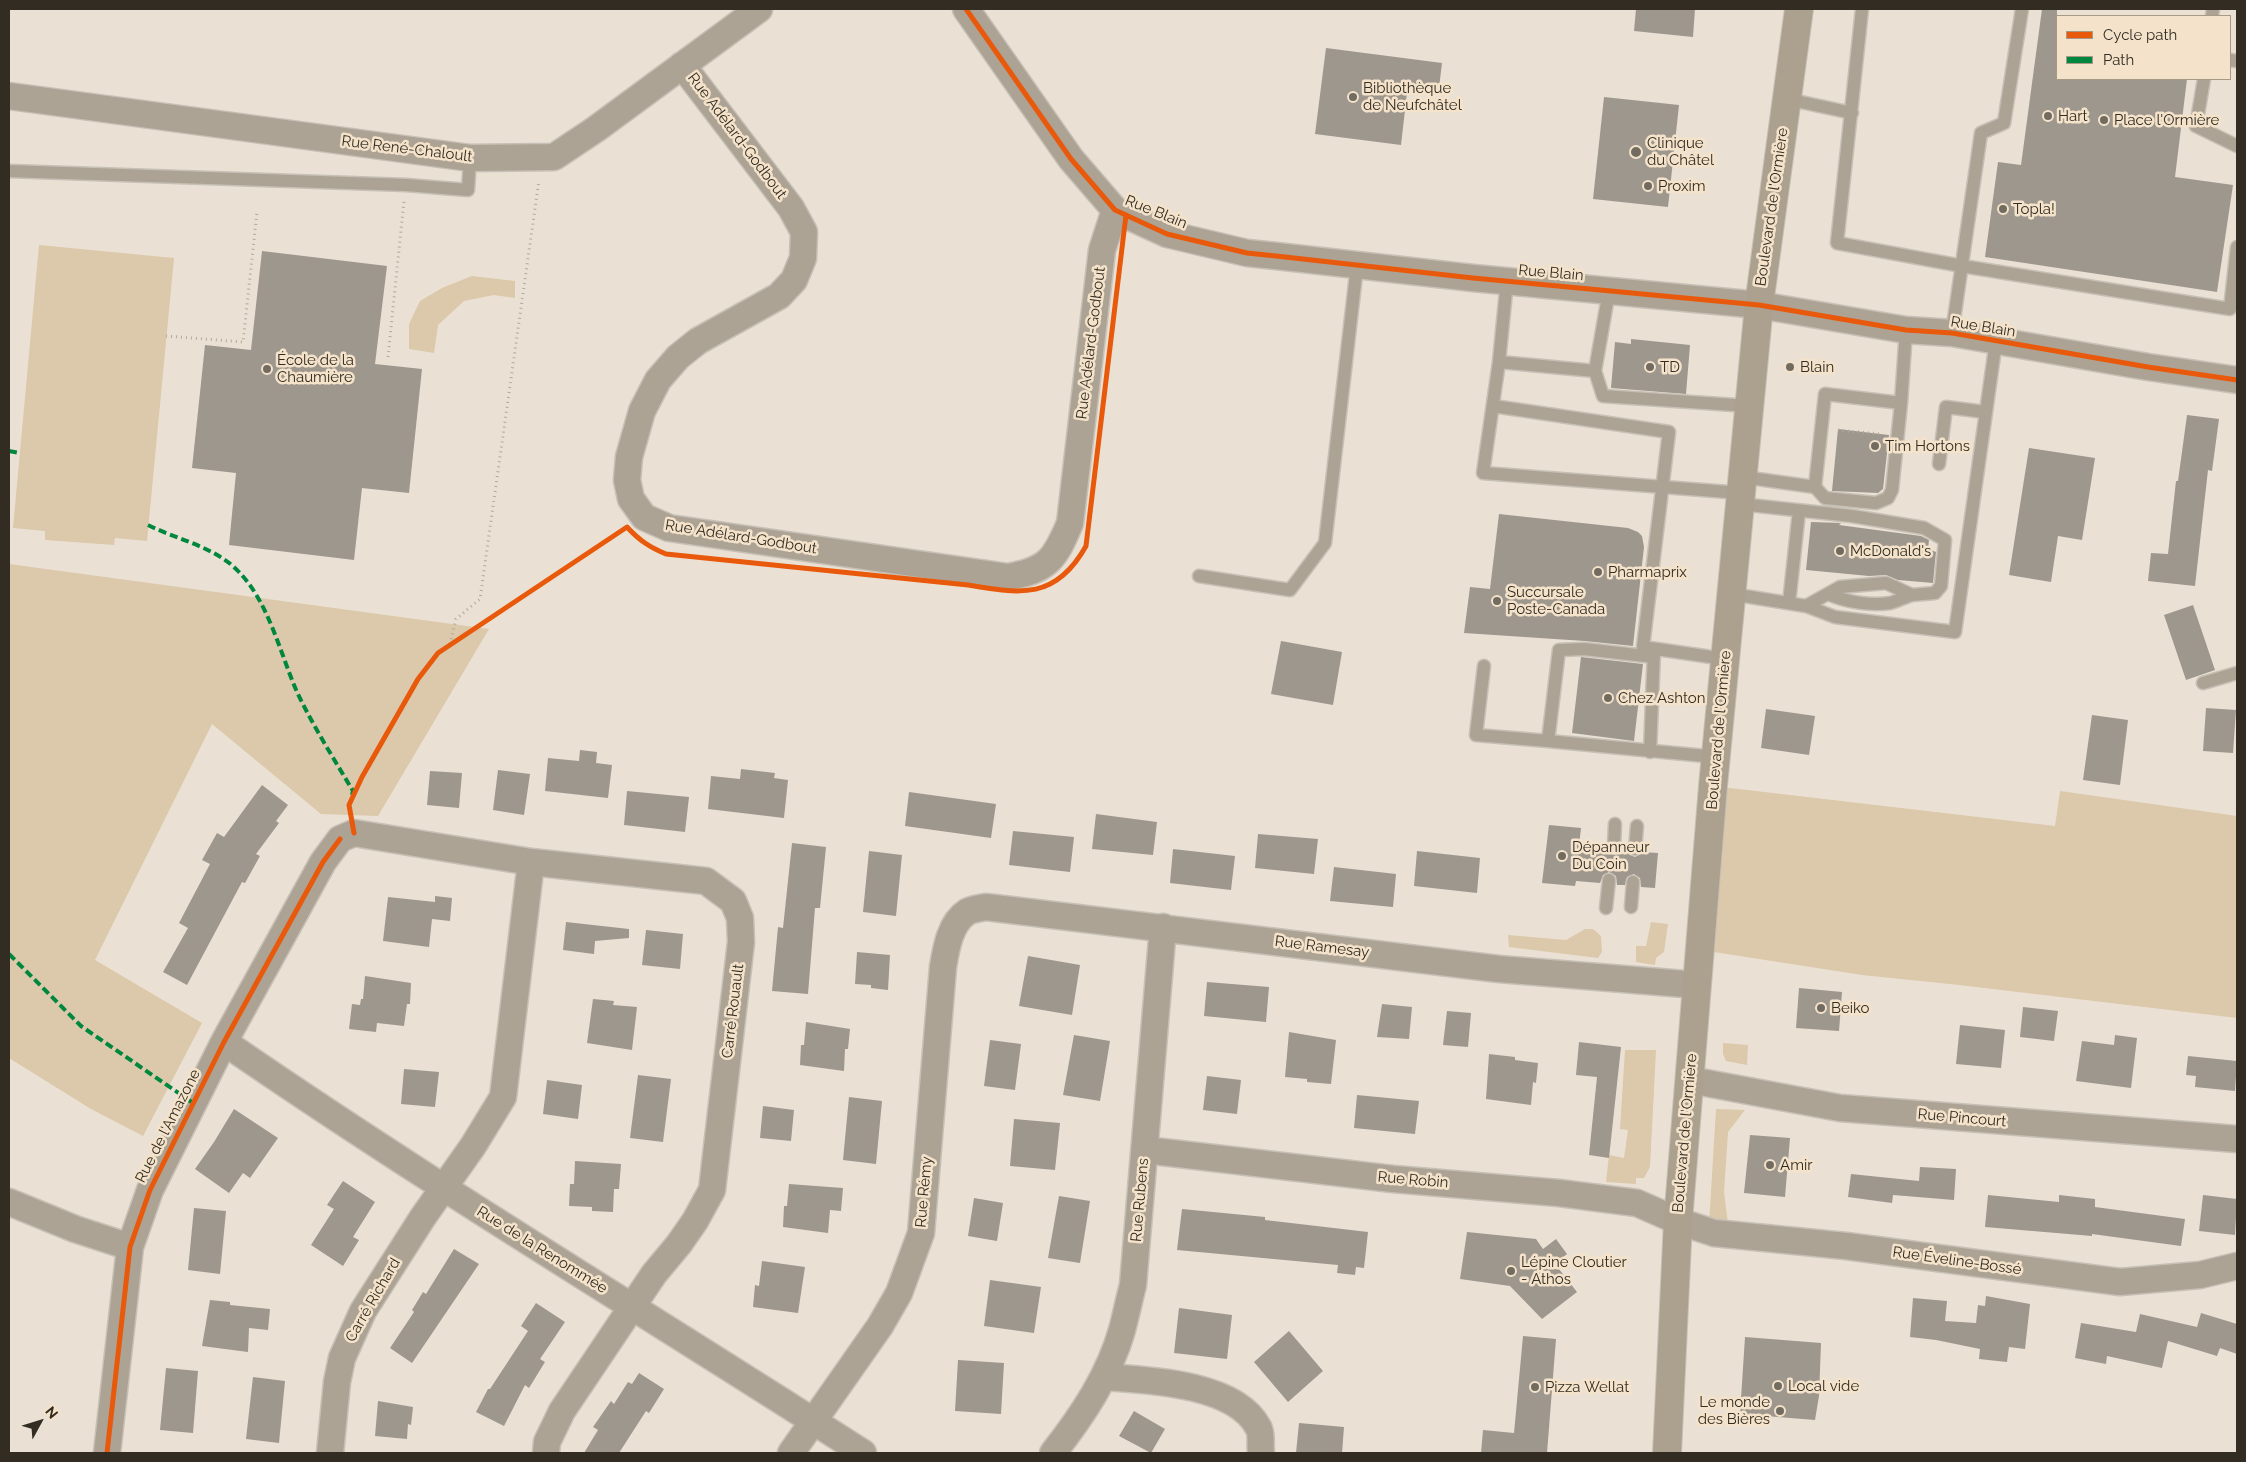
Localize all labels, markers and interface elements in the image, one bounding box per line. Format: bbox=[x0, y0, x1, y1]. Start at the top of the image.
legend bbox=[2056, 15, 2231, 80]
text: Cycle path bbox=[2103, 26, 2177, 44]
text: Path bbox=[2103, 51, 2134, 69]
street label: Rue Adélard-Godbout bbox=[684, 69, 790, 203]
place label: Bibliothèque de Neufchâtel bbox=[1363, 79, 1462, 114]
marker: Bibliothèque de Neufchâtel bbox=[1347, 91, 1359, 103]
place label: Hart bbox=[2058, 107, 2087, 125]
marker: Hart bbox=[2042, 110, 2054, 122]
place label: Place l'Ormière bbox=[2114, 111, 2219, 129]
marker: Place l'Ormière bbox=[2098, 114, 2110, 126]
street label: Boulevard de l'Ormière bbox=[1752, 127, 1792, 287]
street label: Rue René-Chaloult bbox=[341, 132, 473, 166]
place label: Clinique du Châtel bbox=[1647, 134, 1714, 169]
marker: Clinique du Châtel bbox=[1629, 145, 1643, 159]
place label: Proxim bbox=[1658, 177, 1706, 195]
marker: Proxim bbox=[1642, 180, 1654, 192]
street label: Rue Blain bbox=[1122, 191, 1190, 233]
place label: Topla! bbox=[2013, 200, 2055, 218]
marker: Topla! bbox=[1997, 203, 2009, 215]
street label: Rue Blain bbox=[1518, 261, 1584, 285]
street label: Rue Adélard-Godbout bbox=[1073, 266, 1109, 420]
street label: Rue Blain bbox=[1949, 313, 2017, 341]
place label: École de la Chaumière bbox=[277, 351, 354, 386]
place label: TD bbox=[1660, 358, 1680, 376]
place label: Blain bbox=[1800, 358, 1834, 376]
marker: TD bbox=[1644, 361, 1656, 373]
marker: Blain bbox=[1784, 361, 1796, 373]
marker: École de la Chaumière bbox=[261, 363, 273, 375]
place label: Tim Hortons bbox=[1885, 437, 1970, 455]
marker: Tim Hortons bbox=[1869, 440, 1881, 452]
street label: Rue Adélard-Godbout bbox=[664, 516, 818, 558]
place label: McDonald's bbox=[1850, 542, 1931, 560]
marker: McDonald's bbox=[1834, 545, 1846, 557]
place label: Pharmaprix bbox=[1608, 563, 1687, 581]
marker: Pharmaprix bbox=[1592, 566, 1604, 578]
place label: Succursale Poste-Canada bbox=[1507, 583, 1605, 618]
marker: Succursale Poste-Canada bbox=[1491, 595, 1503, 607]
street label: Boulevard de l'Ormière bbox=[1703, 650, 1735, 810]
place label: Chez Ashton bbox=[1618, 689, 1705, 707]
marker: Chez Ashton bbox=[1602, 692, 1614, 704]
place label: Dépanneur Du Coin bbox=[1572, 838, 1649, 873]
marker: Dépanneur Du Coin bbox=[1556, 850, 1568, 862]
street label: Rue Ramesay bbox=[1274, 932, 1370, 962]
street label: Carré Rouault bbox=[718, 963, 748, 1059]
place label: Beiko bbox=[1831, 999, 1870, 1017]
marker: Beiko bbox=[1815, 1002, 1827, 1014]
street label: Boulevard de l'Ormière bbox=[1669, 1053, 1701, 1213]
street label: Rue de l'Amazone bbox=[132, 1066, 204, 1186]
street label: Rue Pincourt bbox=[1917, 1105, 2007, 1131]
street label: Rue Rémy bbox=[912, 1156, 936, 1228]
place label: Amir bbox=[1780, 1156, 1812, 1174]
street label: Rue Rubens bbox=[1127, 1157, 1153, 1243]
marker: Amir bbox=[1764, 1159, 1776, 1171]
street label: Rue Robin bbox=[1377, 1168, 1449, 1192]
street label: Rue de la Renommée bbox=[473, 1203, 611, 1297]
street label: Rue Éveline-Bossé bbox=[1891, 1243, 2023, 1279]
place label: Lépine Cloutier - Athos bbox=[1521, 1253, 1627, 1288]
street label: Carré Richard bbox=[342, 1255, 404, 1345]
marker: Lépine Cloutier - Athos bbox=[1505, 1265, 1517, 1277]
place label: Local vide bbox=[1788, 1377, 1859, 1395]
place label: Pizza Wellat bbox=[1545, 1378, 1629, 1396]
marker: Local vide bbox=[1772, 1380, 1784, 1392]
marker: Pizza Wellat bbox=[1529, 1381, 1541, 1393]
place label: Le monde des Bières bbox=[1698, 1393, 1770, 1428]
north arrow bbox=[15, 1397, 65, 1447]
text: N bbox=[42, 1403, 61, 1422]
marker: Le monde des Bières bbox=[1774, 1405, 1786, 1417]

